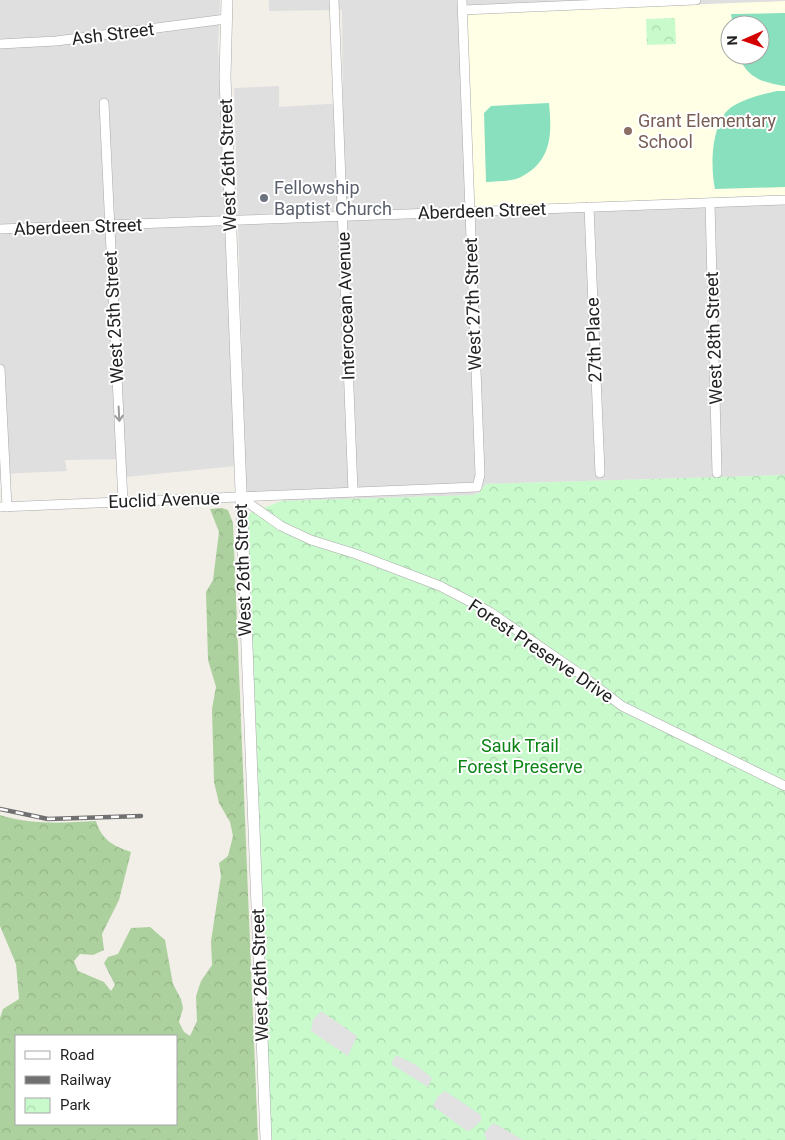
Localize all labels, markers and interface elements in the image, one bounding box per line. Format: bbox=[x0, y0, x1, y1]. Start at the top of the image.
north arrow bbox=[720, 15, 770, 65]
street label: Ash Street bbox=[71, 18, 155, 49]
text: N bbox=[724, 35, 740, 46]
street label: West 26th Street bbox=[215, 98, 240, 232]
place label: Grant Elementary School bbox=[638, 110, 776, 152]
marker: Grant Elementary School bbox=[622, 125, 634, 137]
place label: Fellowship Baptist Church bbox=[274, 177, 392, 219]
marker: Fellowship Baptist Church bbox=[258, 192, 270, 204]
street label: Aberdeen Street bbox=[417, 198, 547, 223]
street label: Aberdeen Street bbox=[13, 214, 143, 239]
street label: Interocean Avenue bbox=[332, 231, 359, 381]
street label: West 27th Street bbox=[460, 237, 485, 371]
street label: West 25th Street bbox=[100, 250, 127, 384]
street label: West 28th Street bbox=[701, 271, 726, 405]
street label: 27th Place bbox=[582, 297, 605, 383]
one-way arrow bbox=[114, 406, 123, 422]
street label: Euclid Avenue bbox=[108, 487, 220, 512]
street label: West 26th Street bbox=[230, 503, 255, 637]
street label: Forest Preserve Drive bbox=[465, 594, 618, 707]
park label: Sauk Trail Forest Preserve bbox=[457, 735, 583, 777]
street label: West 26th Street bbox=[247, 908, 272, 1042]
legend bbox=[15, 1035, 178, 1125]
text: Road bbox=[60, 1046, 94, 1064]
text: Railway bbox=[60, 1071, 111, 1089]
text: Park bbox=[60, 1096, 91, 1114]

